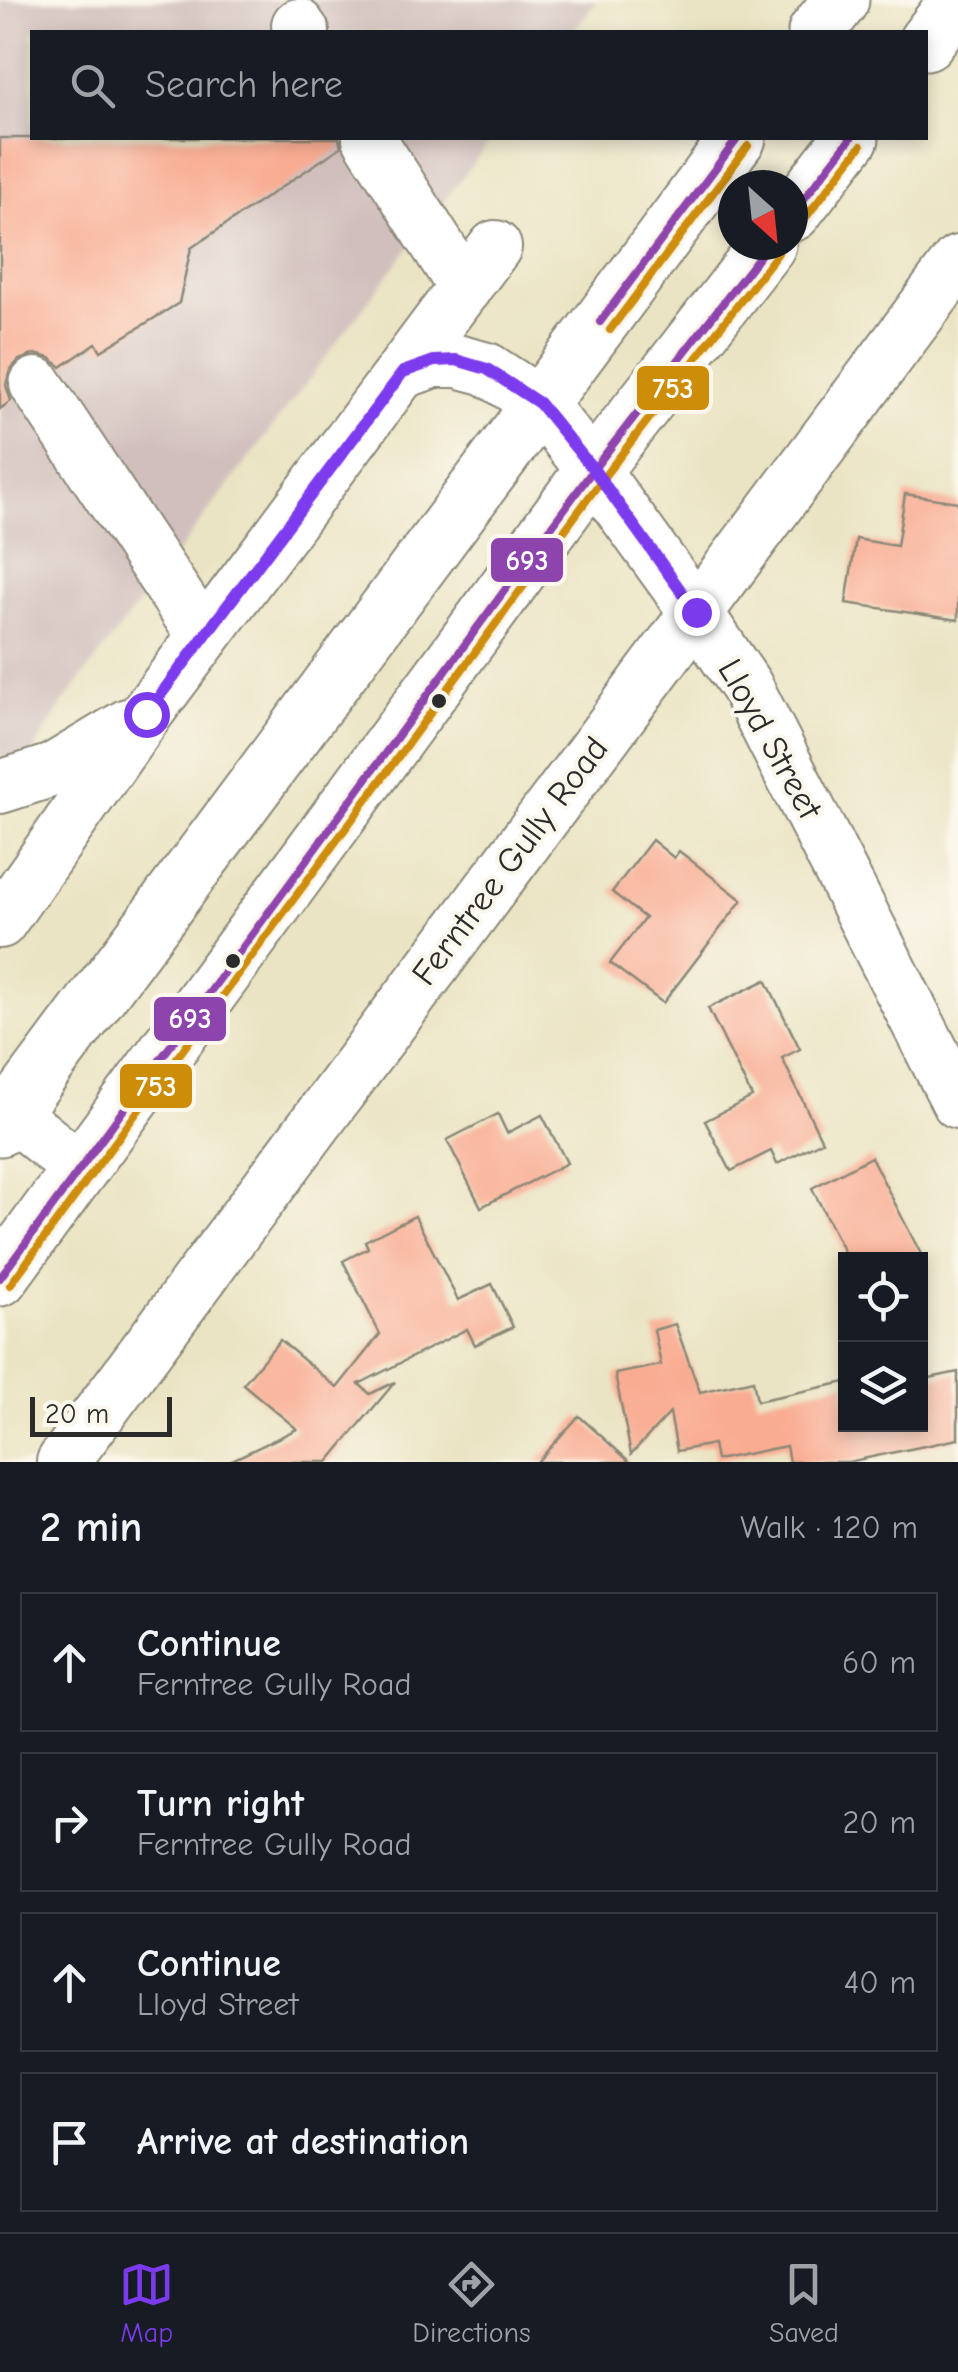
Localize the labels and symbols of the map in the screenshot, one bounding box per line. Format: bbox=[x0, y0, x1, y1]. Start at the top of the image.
north arrow bbox=[718, 170, 808, 260]
line badge: 753 bbox=[635, 364, 711, 412]
text: 753 bbox=[652, 373, 694, 405]
line badge: 693 bbox=[489, 536, 565, 584]
text: 693 bbox=[505, 545, 549, 577]
route end bbox=[674, 590, 720, 636]
street label: Lloyd Street bbox=[709, 652, 831, 827]
unlabelled marker bbox=[429, 691, 449, 711]
route start bbox=[124, 692, 170, 738]
street label: Ferntree Gully Road bbox=[403, 729, 617, 993]
unlabelled marker bbox=[223, 951, 243, 971]
line badge: 693 bbox=[152, 995, 228, 1043]
text: 693 bbox=[168, 1003, 212, 1035]
line badge: 753 bbox=[118, 1062, 194, 1110]
text: 753 bbox=[135, 1071, 177, 1103]
scale bar bbox=[30, 1392, 172, 1436]

